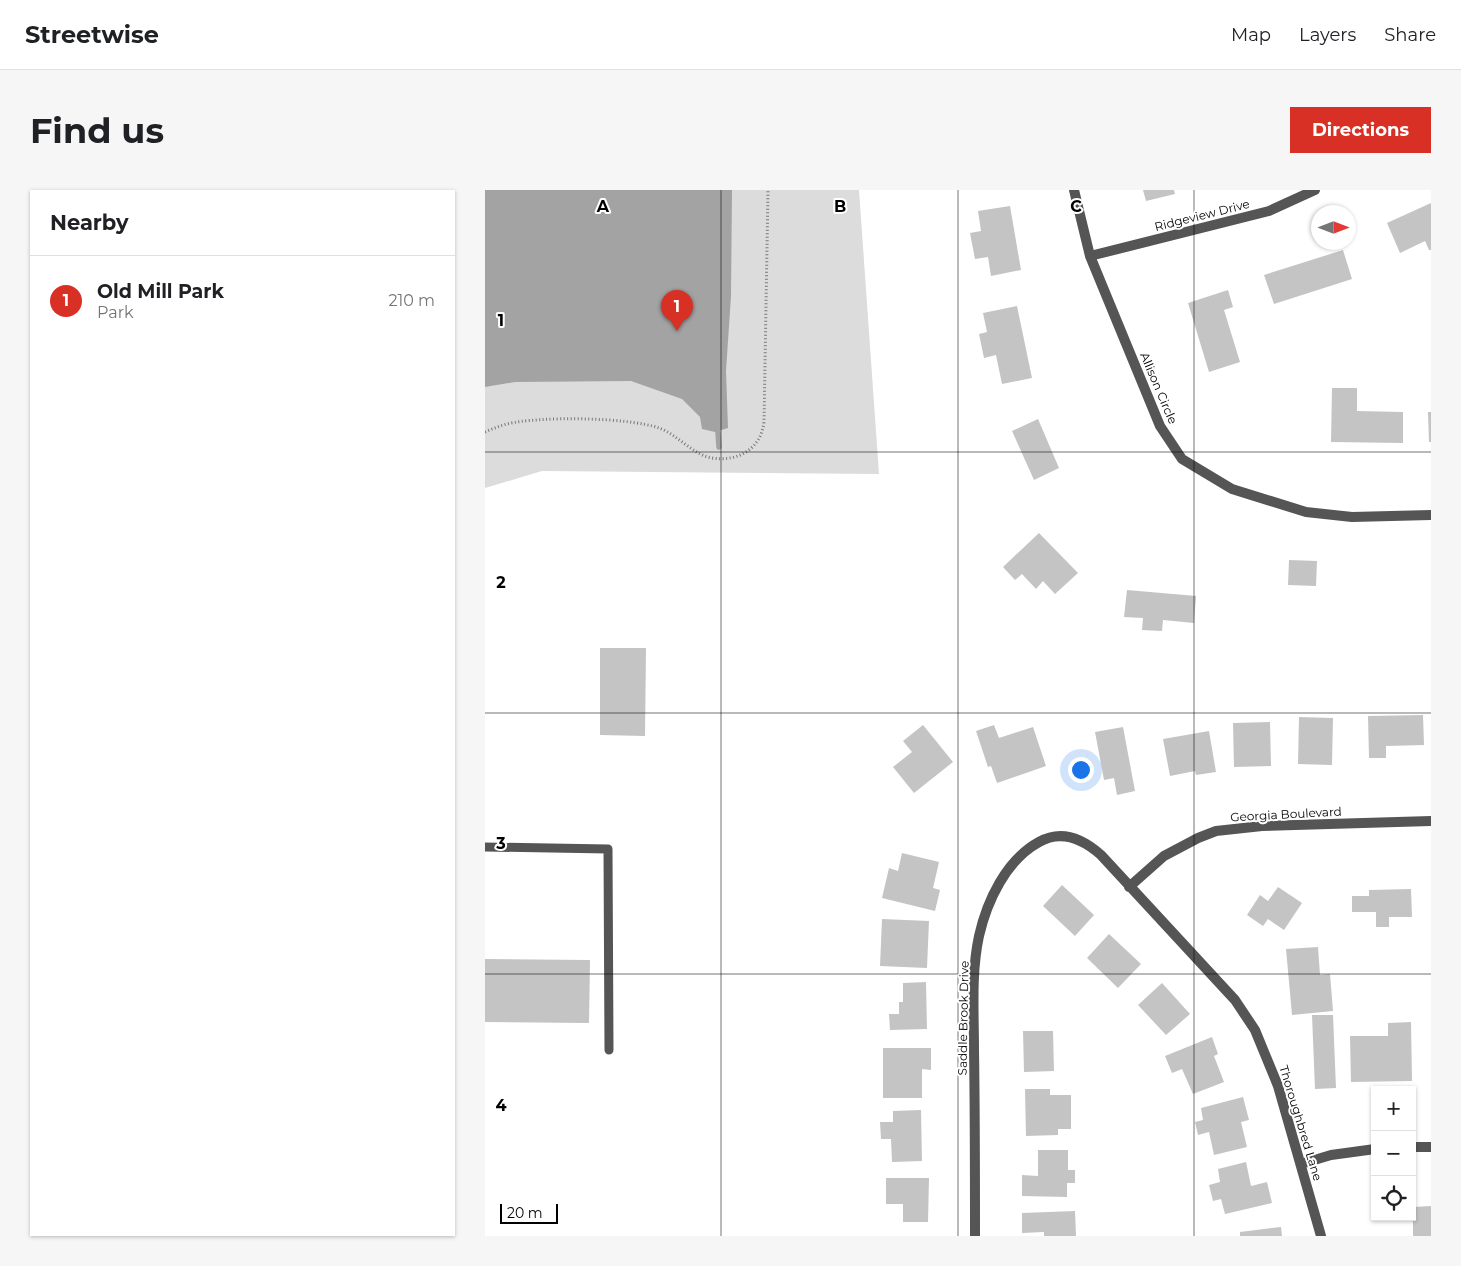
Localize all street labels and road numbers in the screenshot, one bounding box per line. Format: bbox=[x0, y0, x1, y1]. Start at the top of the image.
street label: Ridgeview Drive bbox=[1153, 196, 1251, 234]
street label: Allison Circle bbox=[1137, 350, 1181, 426]
street label: Georgia Boulevard bbox=[1230, 804, 1342, 824]
street label: Saddle Brook Drive bbox=[954, 960, 972, 1076]
street label: Thoroughbred Lane bbox=[1276, 1063, 1326, 1183]

